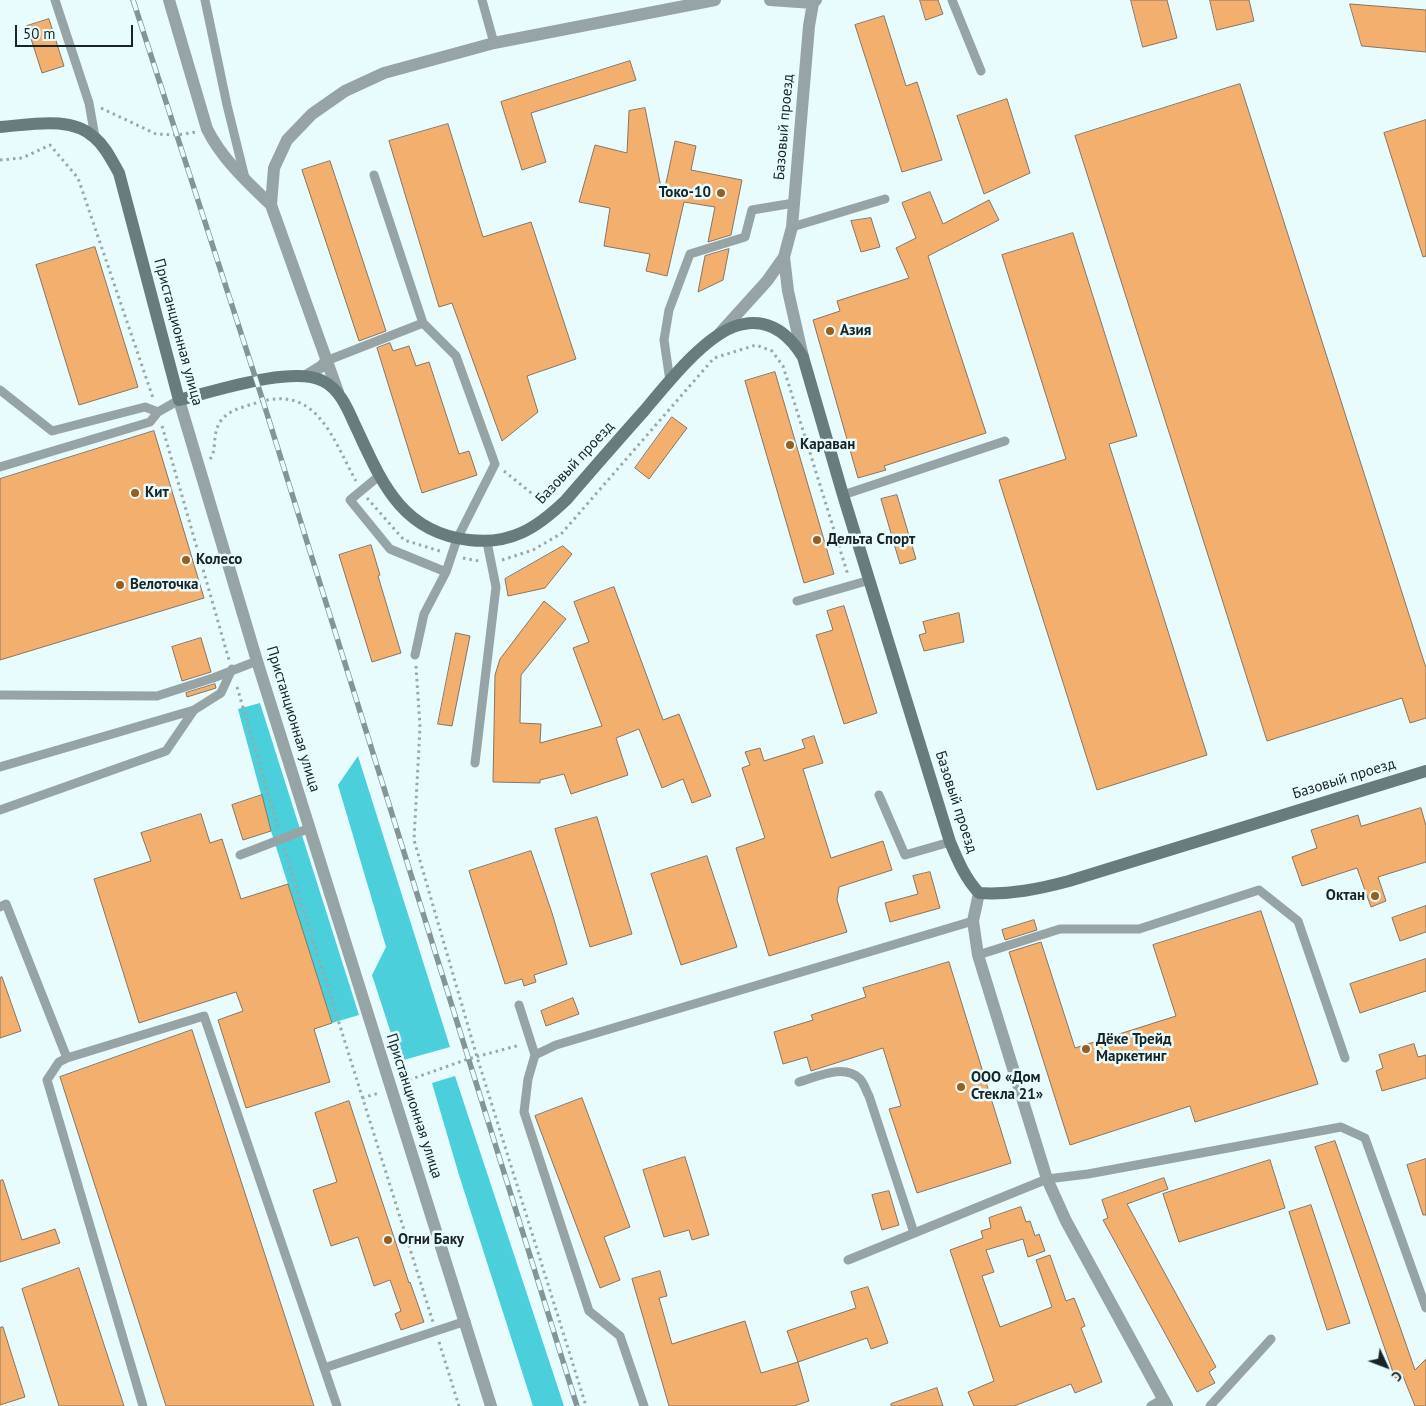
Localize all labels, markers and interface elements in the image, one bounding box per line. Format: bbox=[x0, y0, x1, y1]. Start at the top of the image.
scale bar bbox=[18, 15, 135, 47]
text: 50 m bbox=[23, 24, 56, 43]
street label: Базовый проезд bbox=[770, 73, 798, 181]
place label: Токо-10 bbox=[659, 184, 711, 202]
marker: Токо-10 bbox=[715, 187, 727, 199]
street label: Пристанционная улица bbox=[150, 256, 206, 408]
place label: Азия bbox=[840, 322, 871, 340]
marker: Азия bbox=[824, 325, 836, 337]
street label: Базовый проезд bbox=[532, 418, 618, 508]
place label: Караван bbox=[800, 436, 855, 454]
marker: Караван bbox=[784, 439, 796, 451]
place label: Кит bbox=[145, 484, 169, 502]
marker: Кит bbox=[129, 487, 141, 499]
place label: Дельта Спорт bbox=[827, 531, 915, 549]
marker: Дельта Спорт bbox=[811, 534, 823, 546]
place label: Колесо bbox=[196, 551, 242, 569]
marker: Колесо bbox=[180, 554, 192, 566]
place label: Велоточка bbox=[130, 576, 199, 594]
marker: Велоточка bbox=[114, 579, 126, 591]
street label: Пристанционная улица bbox=[262, 644, 324, 794]
street label: Базовый проезд bbox=[931, 749, 981, 855]
street label: Базовый проезд bbox=[1290, 755, 1398, 803]
place label: Октан bbox=[1326, 887, 1365, 905]
marker: Октан bbox=[1369, 890, 1381, 902]
street label: Пристанционная улица bbox=[382, 1031, 446, 1181]
place label: Дёке Трейд Маркетинг bbox=[1096, 1031, 1171, 1066]
marker: Дёке Трейд Маркетинг bbox=[1080, 1043, 1092, 1055]
place label: ООО «Дом Стекла 21» bbox=[971, 1069, 1043, 1104]
marker: ООО «Дом Стекла 21» bbox=[955, 1081, 967, 1093]
place label: Огни Баку bbox=[398, 1231, 464, 1249]
marker: Огни Баку bbox=[382, 1234, 394, 1246]
north arrow bbox=[1361, 1341, 1411, 1391]
text: С bbox=[1388, 1367, 1406, 1385]

